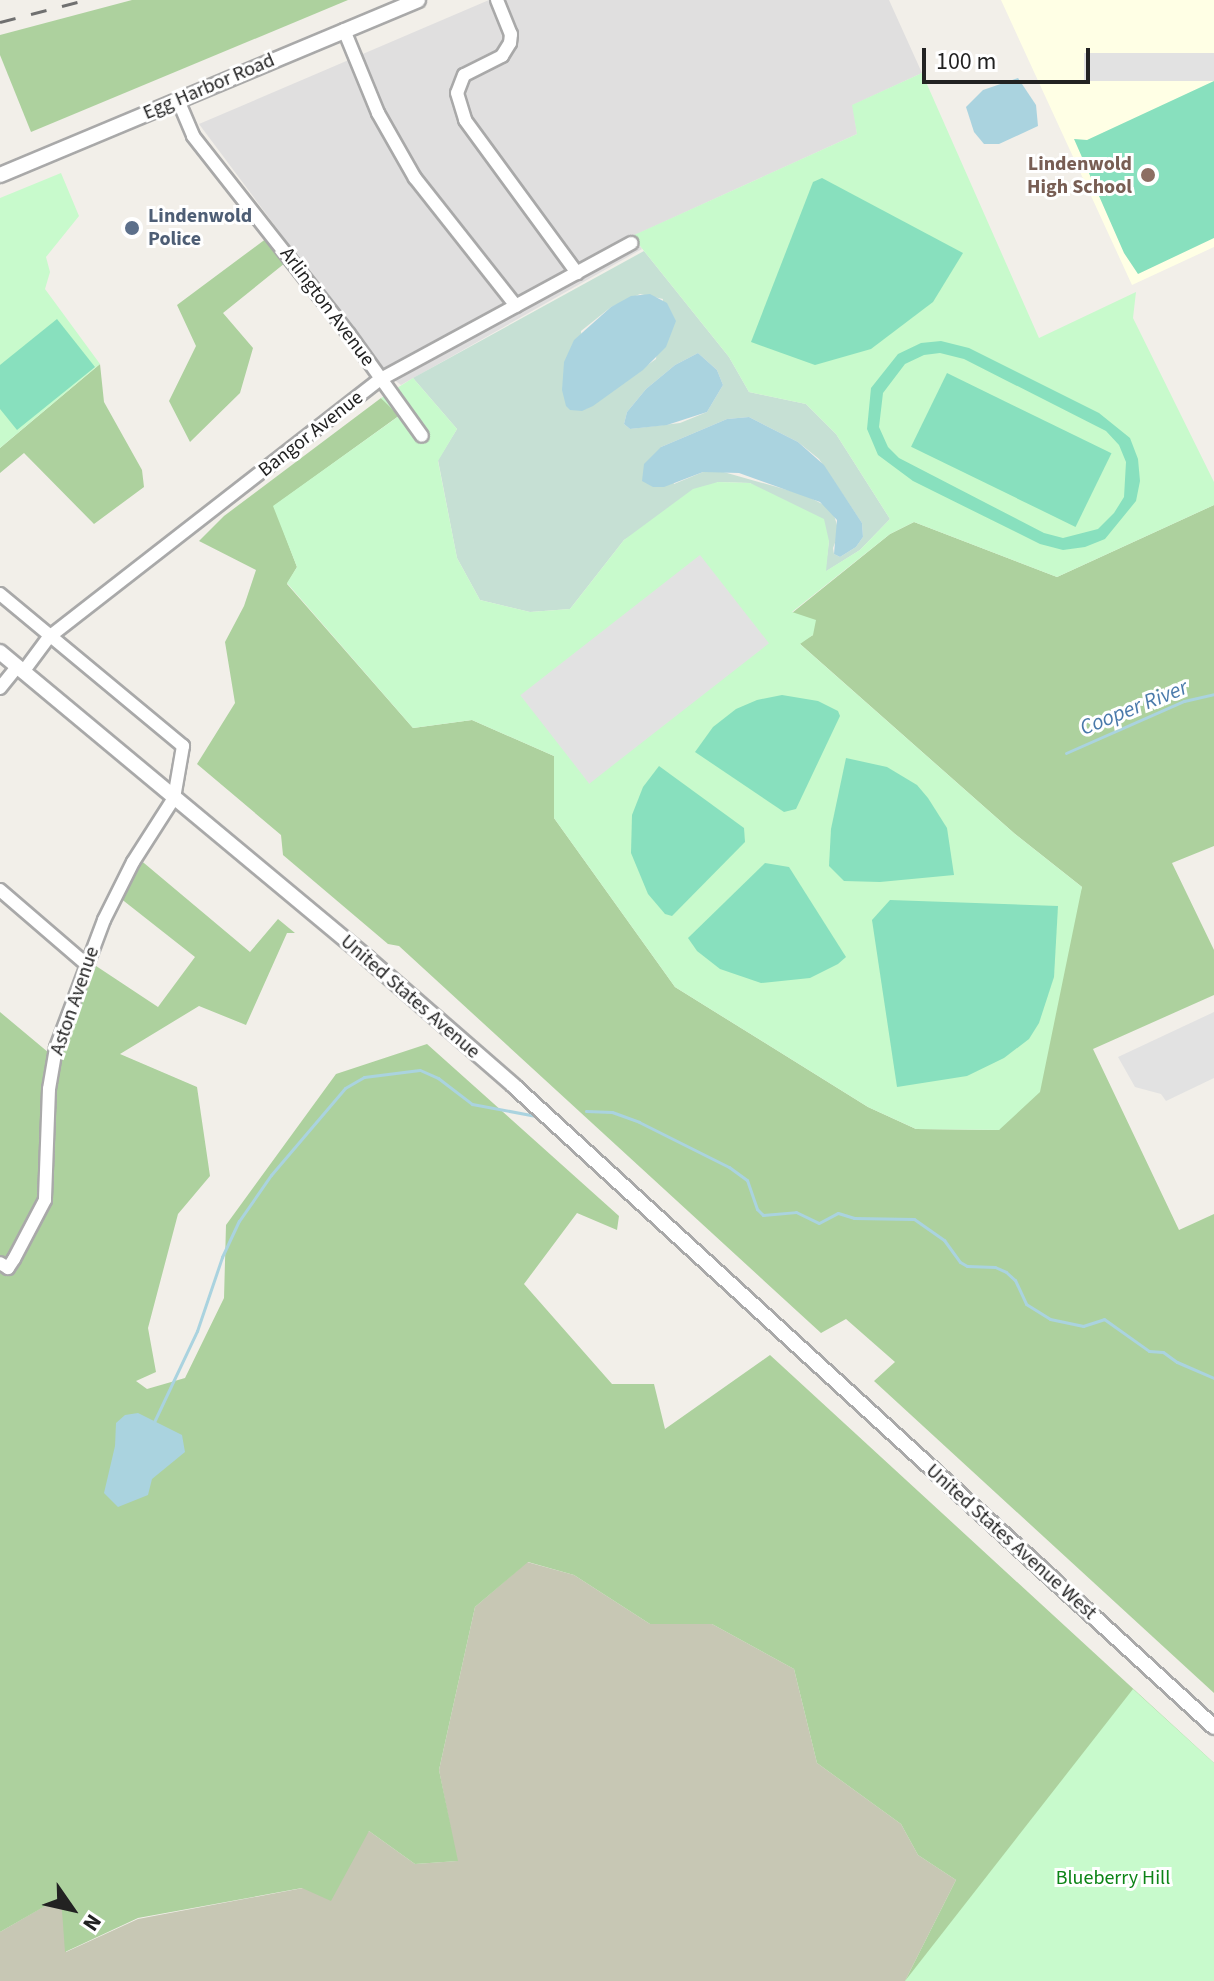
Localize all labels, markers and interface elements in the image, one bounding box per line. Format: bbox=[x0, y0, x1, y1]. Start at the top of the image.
scale bar bbox=[926, 32, 1094, 82]
text: 100 m bbox=[936, 44, 996, 79]
street label: Egg Harbor Road bbox=[140, 49, 278, 125]
place label: Lindenwold High School bbox=[1027, 152, 1132, 199]
marker: Lindenwold High School bbox=[1139, 166, 1157, 184]
place label: Lindenwold Police bbox=[148, 204, 252, 251]
marker: Lindenwold Police bbox=[123, 219, 141, 237]
street label: Arlington Avenue bbox=[274, 243, 380, 371]
street label: Bangor Avenue bbox=[254, 386, 368, 482]
water label: Cooper River bbox=[1076, 674, 1192, 742]
street label: United States Avenue bbox=[335, 930, 485, 1064]
street label: Aston Avenue bbox=[45, 944, 105, 1058]
street label: United States Avenue West bbox=[921, 1459, 1101, 1625]
park label: Blueberry Hill bbox=[1056, 1866, 1170, 1890]
north arrow bbox=[32, 1869, 112, 1949]
text: N bbox=[75, 1907, 109, 1937]

